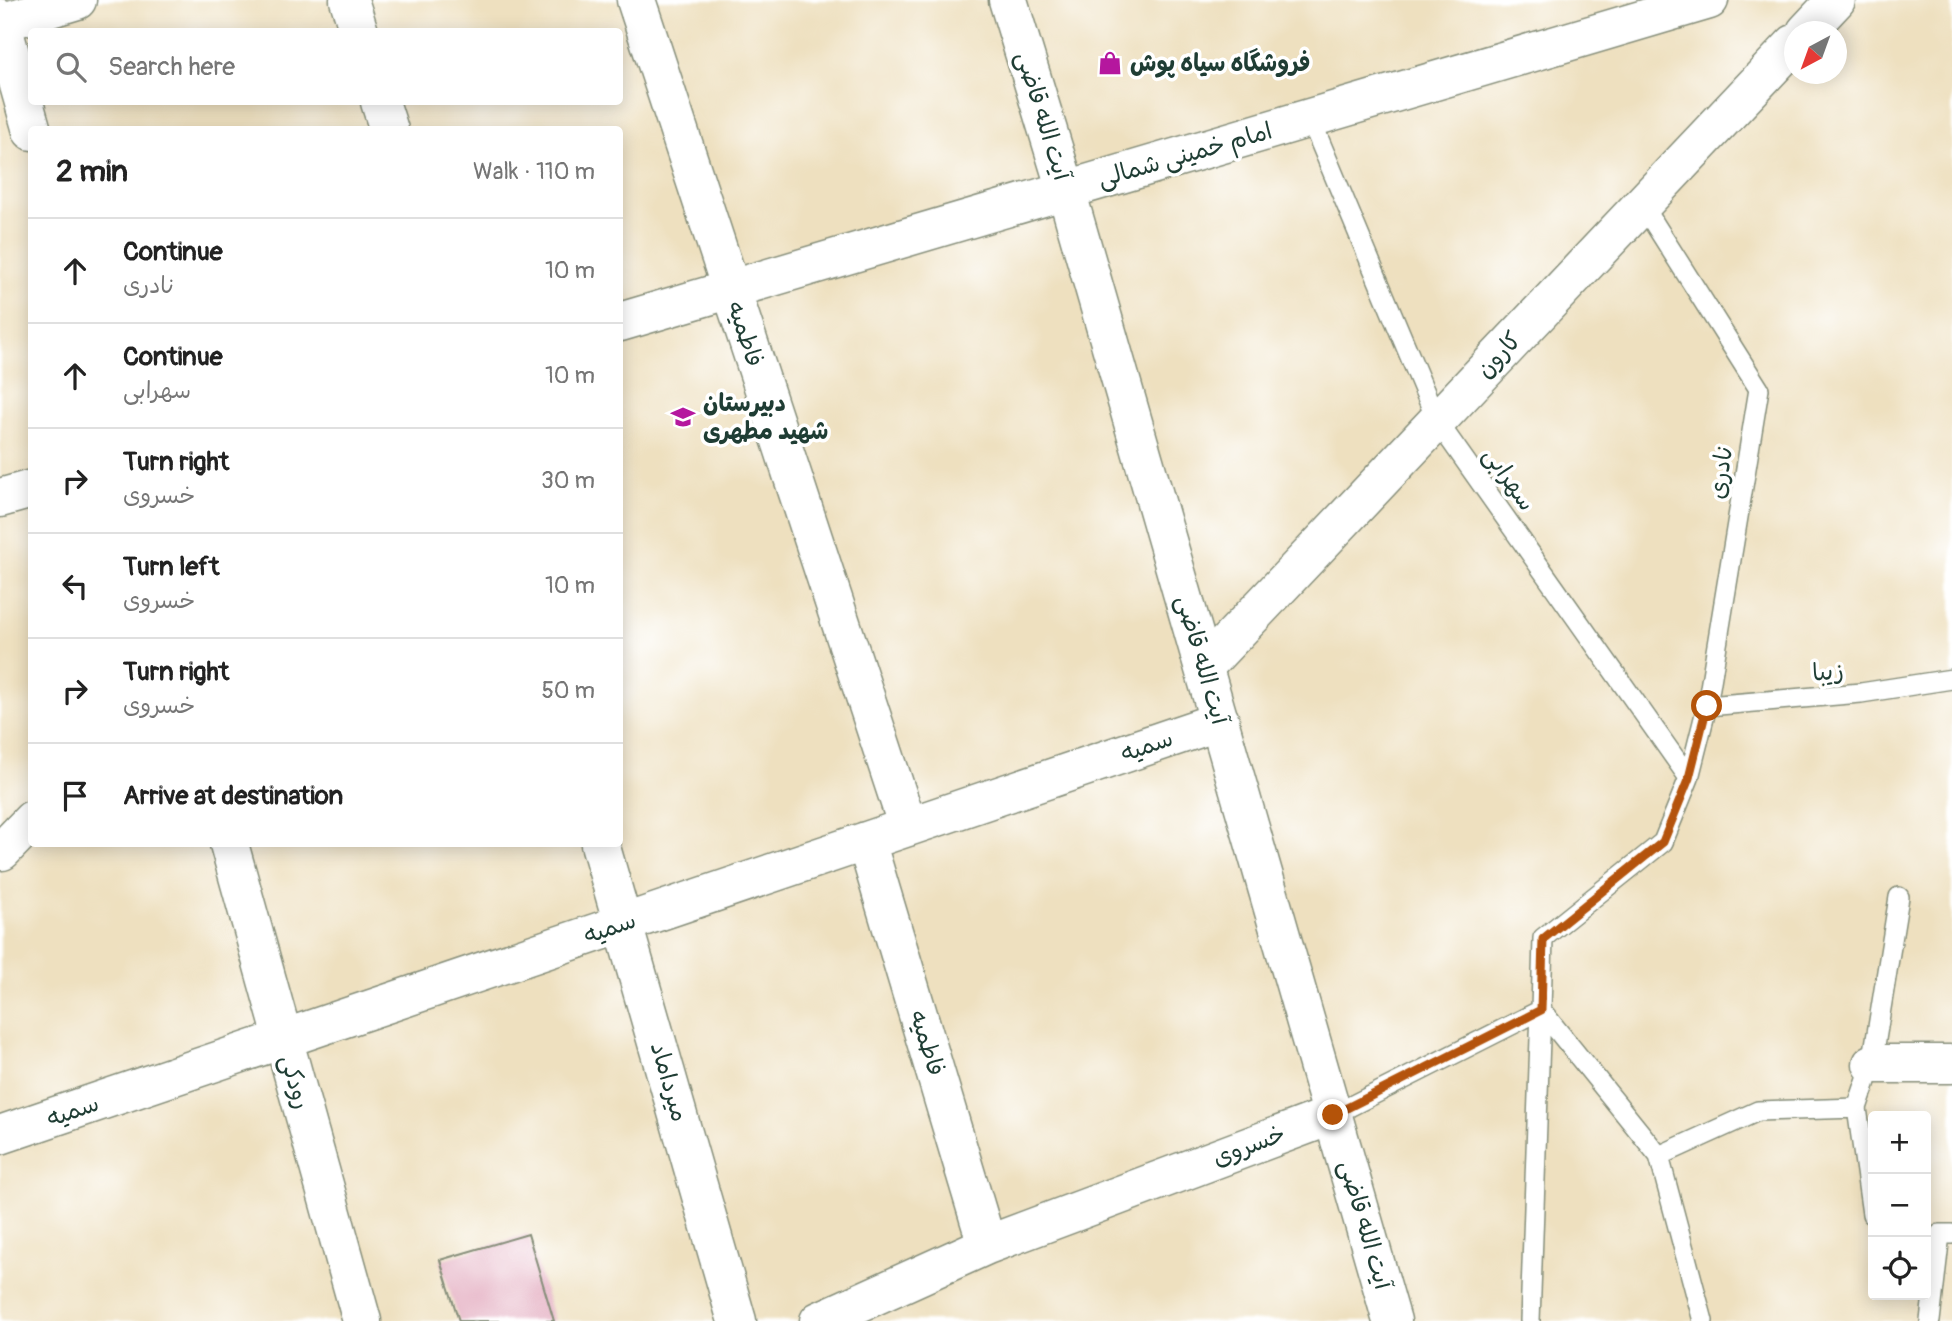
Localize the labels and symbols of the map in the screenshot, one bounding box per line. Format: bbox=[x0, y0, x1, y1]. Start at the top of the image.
north arrow bbox=[1784, 21, 1847, 84]
street label: آیت الله قاضی bbox=[1010, 48, 1077, 185]
place label: فروشگاه سیاه پوش bbox=[1130, 48, 1311, 78]
shop icon: فروشگاه سیاه پوش bbox=[1096, 49, 1124, 77]
street label: امام خمینی شمالی bbox=[1094, 116, 1276, 197]
street label: فاطمیه bbox=[721, 298, 769, 370]
street label: کارون bbox=[1470, 326, 1528, 384]
place label: دبیرستان شهید مطهری bbox=[703, 389, 828, 446]
school or university icon: دبیرستان شهید مطهری bbox=[669, 403, 697, 431]
street label: سهرابی bbox=[1477, 442, 1541, 516]
street label: نادری bbox=[1702, 443, 1740, 501]
street label: آیت الله قاضی bbox=[1170, 592, 1235, 729]
street label: زیبا bbox=[1811, 656, 1845, 688]
route start bbox=[1691, 690, 1722, 721]
street label: سمیه bbox=[1117, 724, 1177, 768]
street label: سمیه bbox=[580, 906, 640, 950]
street label: فاطمیه bbox=[903, 1007, 951, 1079]
street label: میرداماد bbox=[644, 1039, 694, 1125]
street label: رودکی bbox=[273, 1051, 317, 1113]
street label: سمیه bbox=[43, 1089, 103, 1133]
route end bbox=[1317, 1099, 1348, 1130]
street label: خسروی bbox=[1209, 1119, 1289, 1173]
street label: آیت الله قاضی bbox=[1333, 1157, 1398, 1294]

